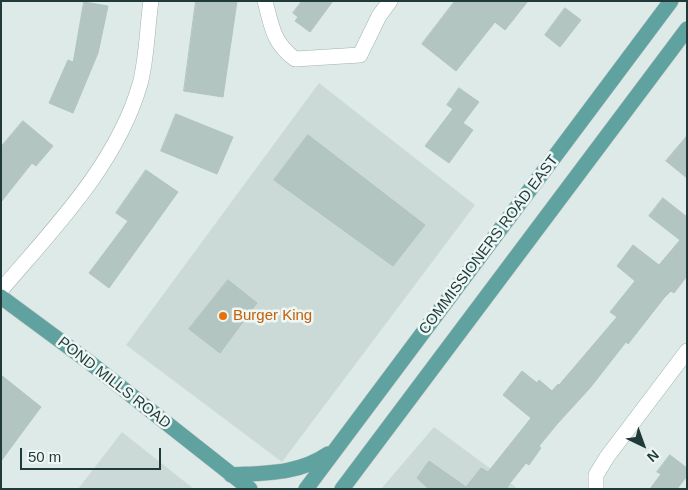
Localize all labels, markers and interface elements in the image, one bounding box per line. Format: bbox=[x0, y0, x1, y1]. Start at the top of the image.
street label: COMMISSIONERS ROAD EAST bbox=[416, 152, 562, 338]
place label: Burger King bbox=[233, 307, 312, 325]
marker: Burger King bbox=[217, 310, 229, 322]
street label: POND MILLS ROAD bbox=[54, 333, 174, 433]
north arrow bbox=[618, 420, 668, 470]
scale bar bbox=[22, 438, 164, 470]
text: N bbox=[644, 447, 662, 465]
text: 50 m bbox=[28, 448, 61, 465]

